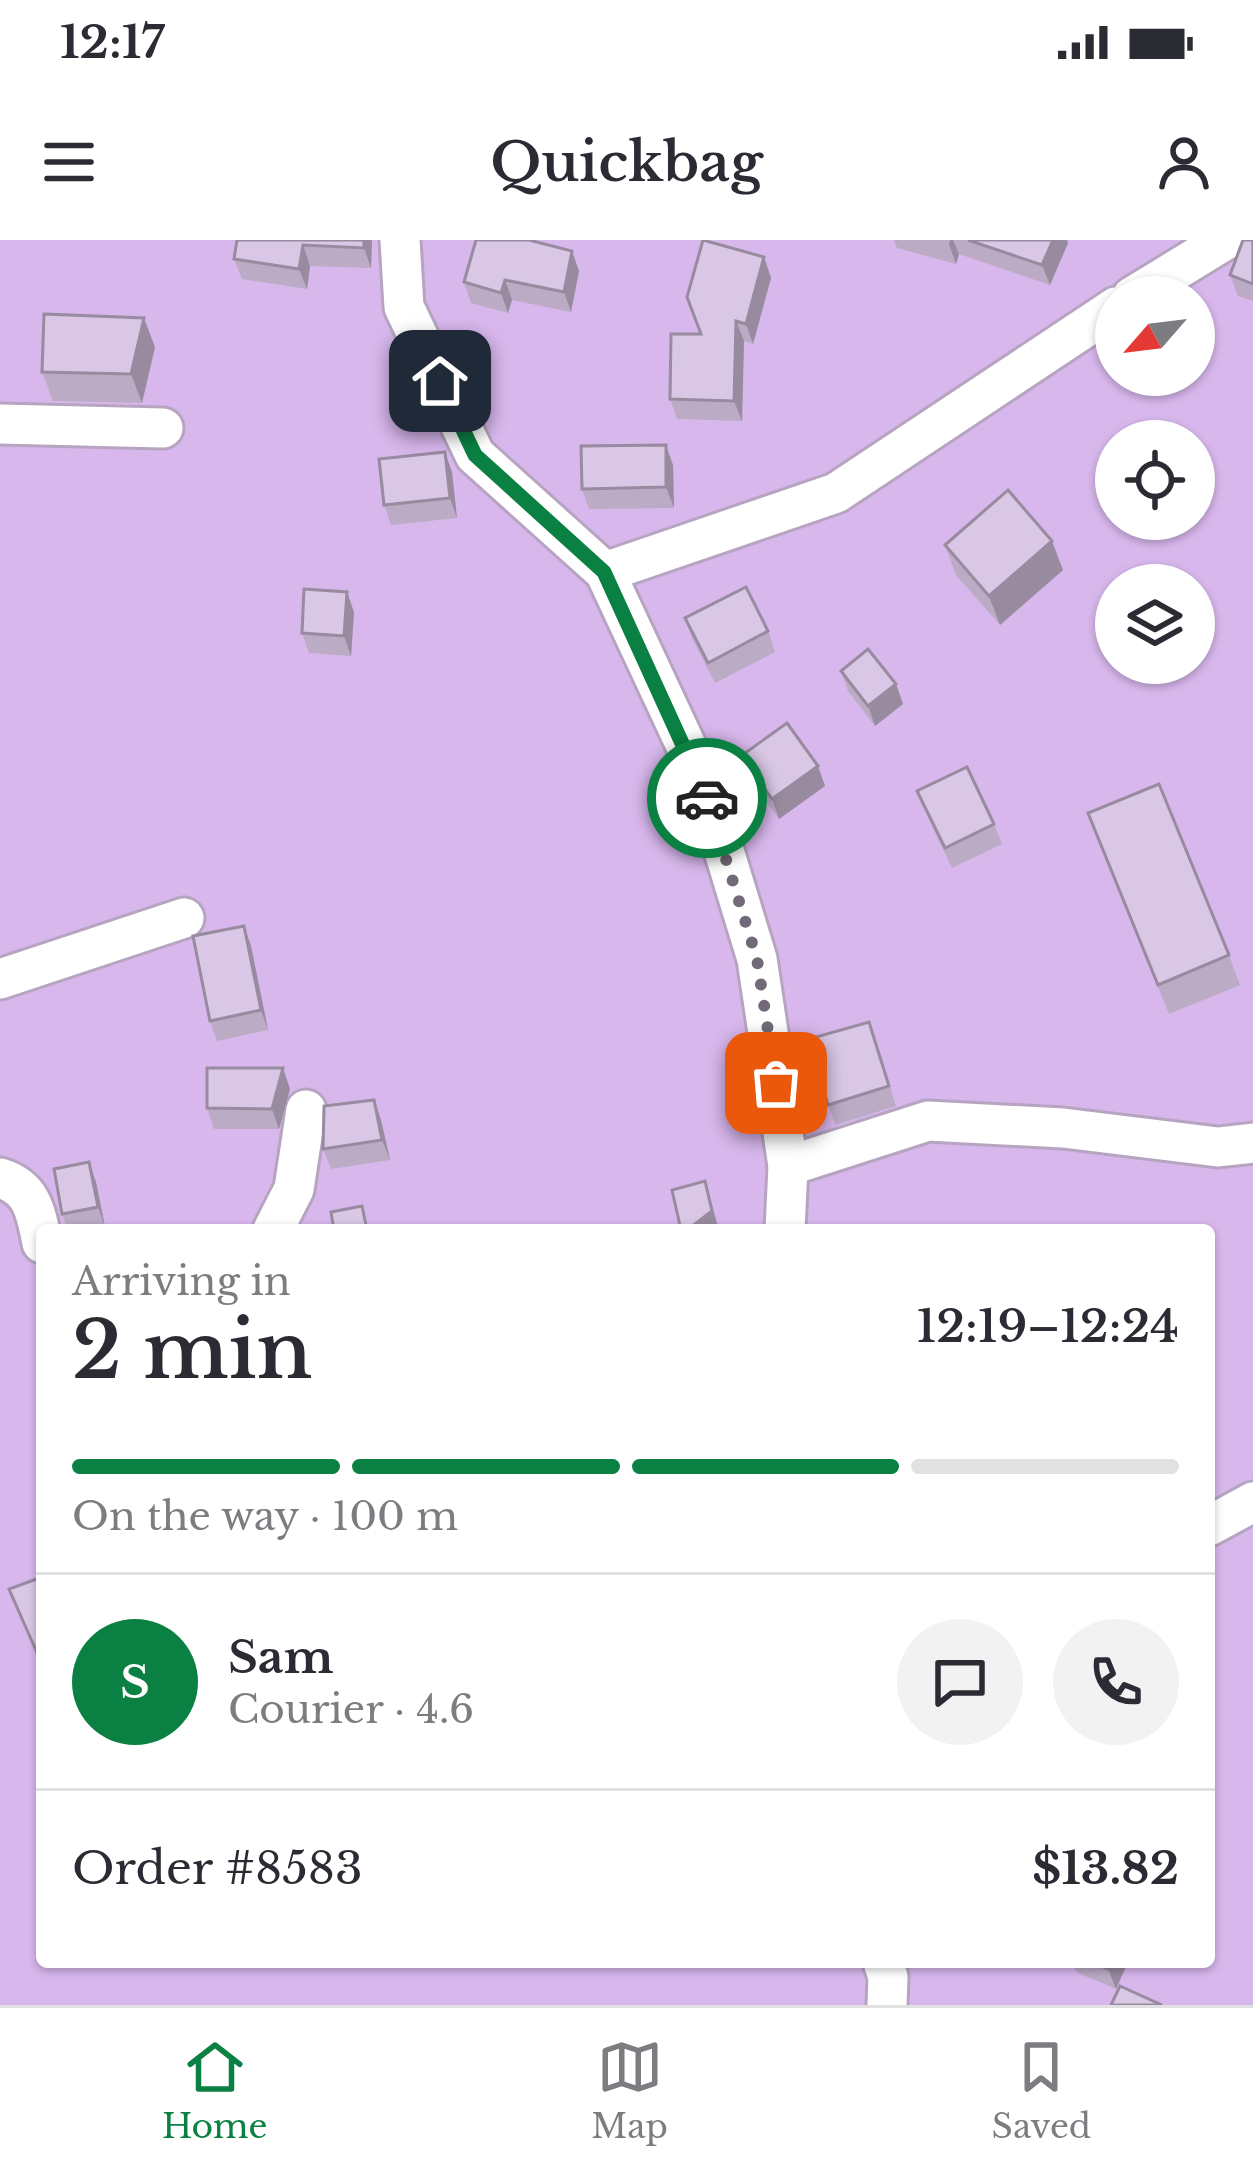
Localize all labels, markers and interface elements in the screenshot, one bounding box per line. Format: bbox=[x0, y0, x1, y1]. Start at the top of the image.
text: 12:17 bbox=[60, 14, 165, 70]
icon: menu bbox=[36, 129, 102, 195]
text: Quickbag bbox=[490, 129, 763, 196]
icon: person bbox=[1151, 129, 1217, 195]
north arrow bbox=[1095, 276, 1215, 396]
map controls bbox=[1095, 276, 1215, 684]
pin bbox=[389, 330, 491, 432]
icon: home bbox=[407, 348, 473, 414]
button: locate bbox=[1095, 420, 1215, 540]
button: layers bbox=[1095, 564, 1215, 684]
courier bbox=[647, 738, 767, 858]
icon: car bbox=[674, 765, 740, 831]
pin bbox=[725, 1032, 827, 1134]
icon: bag bbox=[743, 1050, 809, 1116]
text: Arriving in bbox=[72, 1257, 291, 1306]
text: 12:19–12:24 bbox=[916, 1298, 1179, 1354]
text: 2 min bbox=[72, 1302, 312, 1399]
text: On the way · 100 m bbox=[72, 1492, 458, 1541]
button: chat bbox=[897, 1619, 1023, 1745]
button: phone bbox=[1053, 1619, 1179, 1745]
text: Sam bbox=[228, 1629, 333, 1685]
text: S bbox=[120, 1654, 150, 1710]
text: Courier · 4.6 bbox=[228, 1685, 474, 1734]
text: Order #8583 bbox=[72, 1840, 363, 1896]
text: $13.82 bbox=[1032, 1840, 1179, 1896]
tab: Home bbox=[162, 2034, 267, 2147]
tab: Map bbox=[591, 2034, 668, 2147]
tab: Saved bbox=[992, 2034, 1091, 2147]

